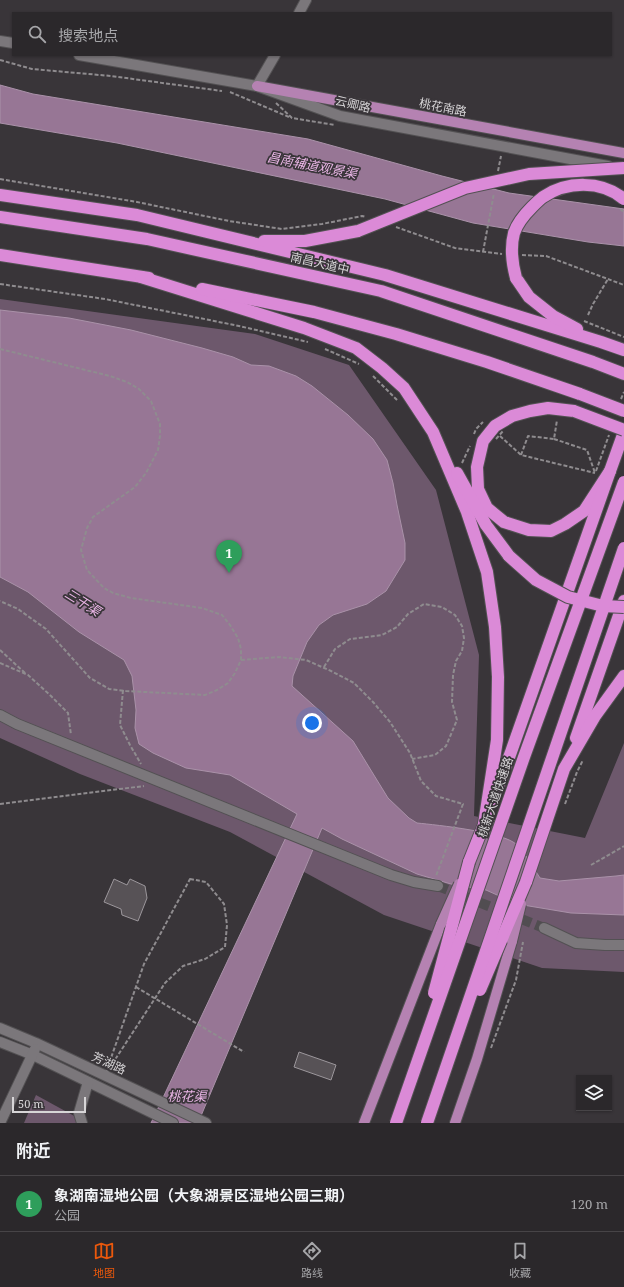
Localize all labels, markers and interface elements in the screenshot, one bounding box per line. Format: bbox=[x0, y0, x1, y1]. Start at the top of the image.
search box bbox=[12, 12, 612, 56]
icon: search bbox=[26, 23, 48, 45]
text: 搜索地点 bbox=[58, 25, 118, 45]
street label: 云卿路 bbox=[334, 92, 372, 116]
street label: 桃花南路 bbox=[418, 94, 468, 120]
water label: 昌南辅道观景渠 bbox=[266, 147, 360, 183]
street label: 南昌大道中 bbox=[289, 248, 351, 278]
pin: 1 bbox=[216, 540, 242, 573]
water label: 三干渠 bbox=[62, 584, 106, 621]
your location bbox=[302, 713, 322, 733]
street label: 桃新大道快速路 bbox=[473, 755, 517, 839]
street label: 芳湖路 bbox=[89, 1048, 129, 1078]
map controls bbox=[576, 1075, 612, 1111]
button: layers bbox=[576, 1075, 612, 1111]
water label: 桃花渠 bbox=[167, 1087, 208, 1105]
scale bar bbox=[12, 1095, 86, 1114]
text: 50 m bbox=[18, 1096, 44, 1111]
text: 附近 bbox=[16, 1139, 50, 1162]
text: 象湖南湿地公园（大象湖景区湿地公园三期） bbox=[54, 1185, 354, 1205]
text: 1 bbox=[25, 1195, 33, 1213]
text: 120 m bbox=[571, 1195, 608, 1213]
text: 公园 bbox=[54, 1206, 80, 1224]
tab: 地图 bbox=[93, 1240, 115, 1280]
tab: 路线 bbox=[301, 1240, 323, 1280]
tab: 收藏 bbox=[509, 1240, 531, 1280]

